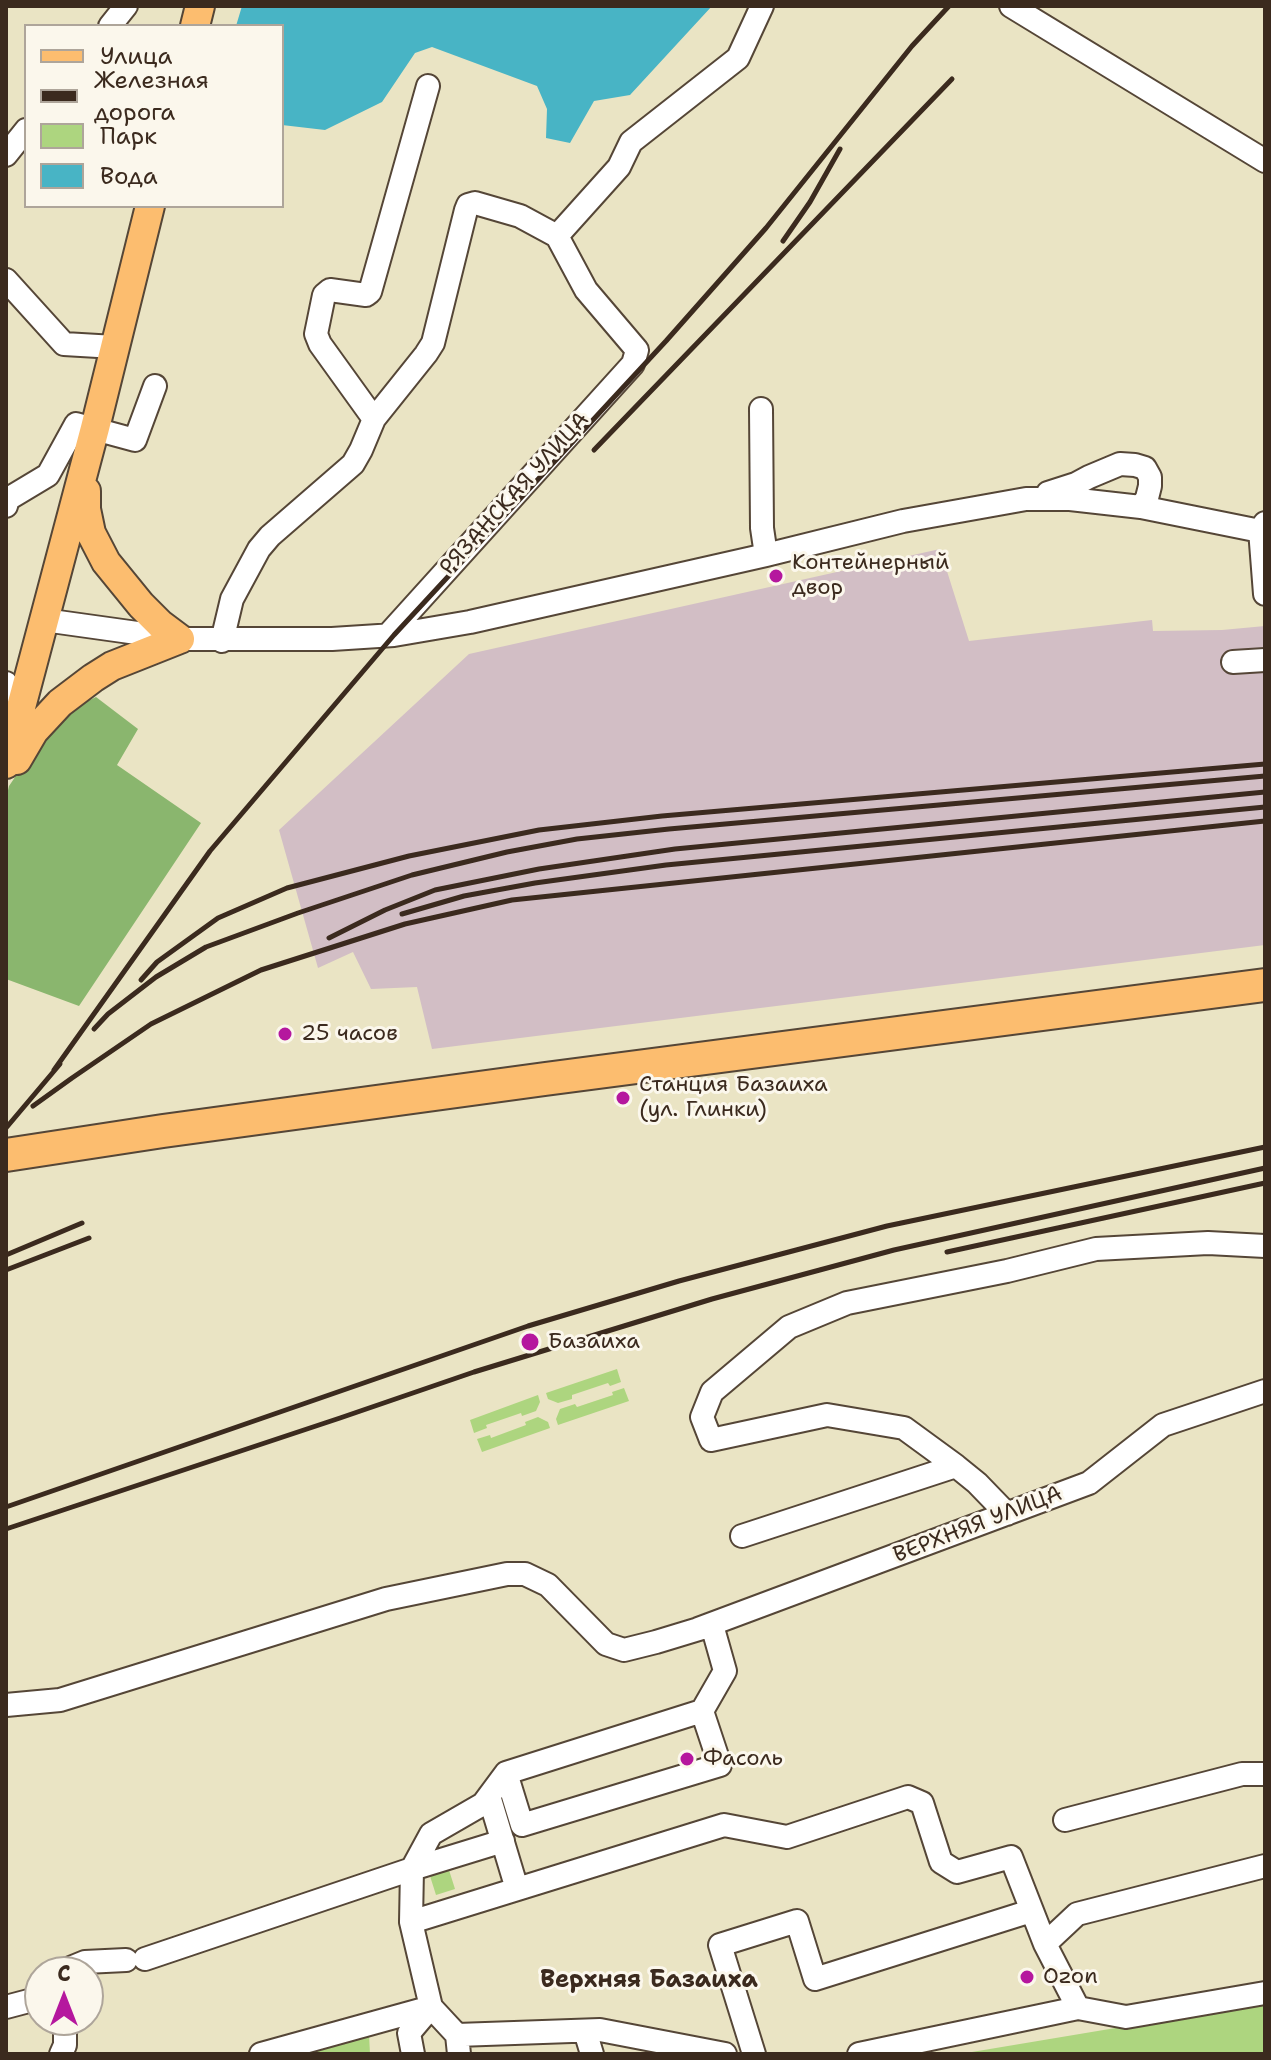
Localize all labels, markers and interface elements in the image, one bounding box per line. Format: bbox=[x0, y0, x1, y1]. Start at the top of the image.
legend bbox=[24, 24, 284, 208]
text: Улица bbox=[100, 40, 173, 72]
text: Железная дорога bbox=[94, 64, 209, 128]
text: Парк bbox=[100, 120, 157, 152]
text: Вода bbox=[100, 160, 158, 192]
street label: РЯЗАНСКАЯ УЛИЦА bbox=[435, 407, 595, 581]
place label: Контейнерный двор bbox=[792, 550, 949, 602]
marker: Контейнерный двор bbox=[767, 567, 785, 585]
place label: 25 часов bbox=[301, 1021, 398, 1047]
marker: 25 часов bbox=[276, 1025, 294, 1043]
place label: Станция Базаиха (ул. Глинки) bbox=[639, 1072, 828, 1124]
marker: Станция Базаиха (ул. Глинки) bbox=[614, 1089, 632, 1107]
place label: Базаиха bbox=[548, 1329, 640, 1355]
marker: Базаиха bbox=[519, 1331, 541, 1353]
street label: ВЕРХНЯЯ УЛИЦА bbox=[890, 1481, 1066, 1569]
place label: Фасоль bbox=[703, 1746, 783, 1772]
marker: Фасоль bbox=[678, 1750, 696, 1768]
north arrow bbox=[24, 1956, 104, 2036]
text: С bbox=[57, 1959, 71, 1988]
place label: Ozon bbox=[1043, 1964, 1098, 1990]
district label: Верхняя Базаиха bbox=[540, 1967, 758, 1995]
marker: Ozon bbox=[1018, 1968, 1036, 1986]

